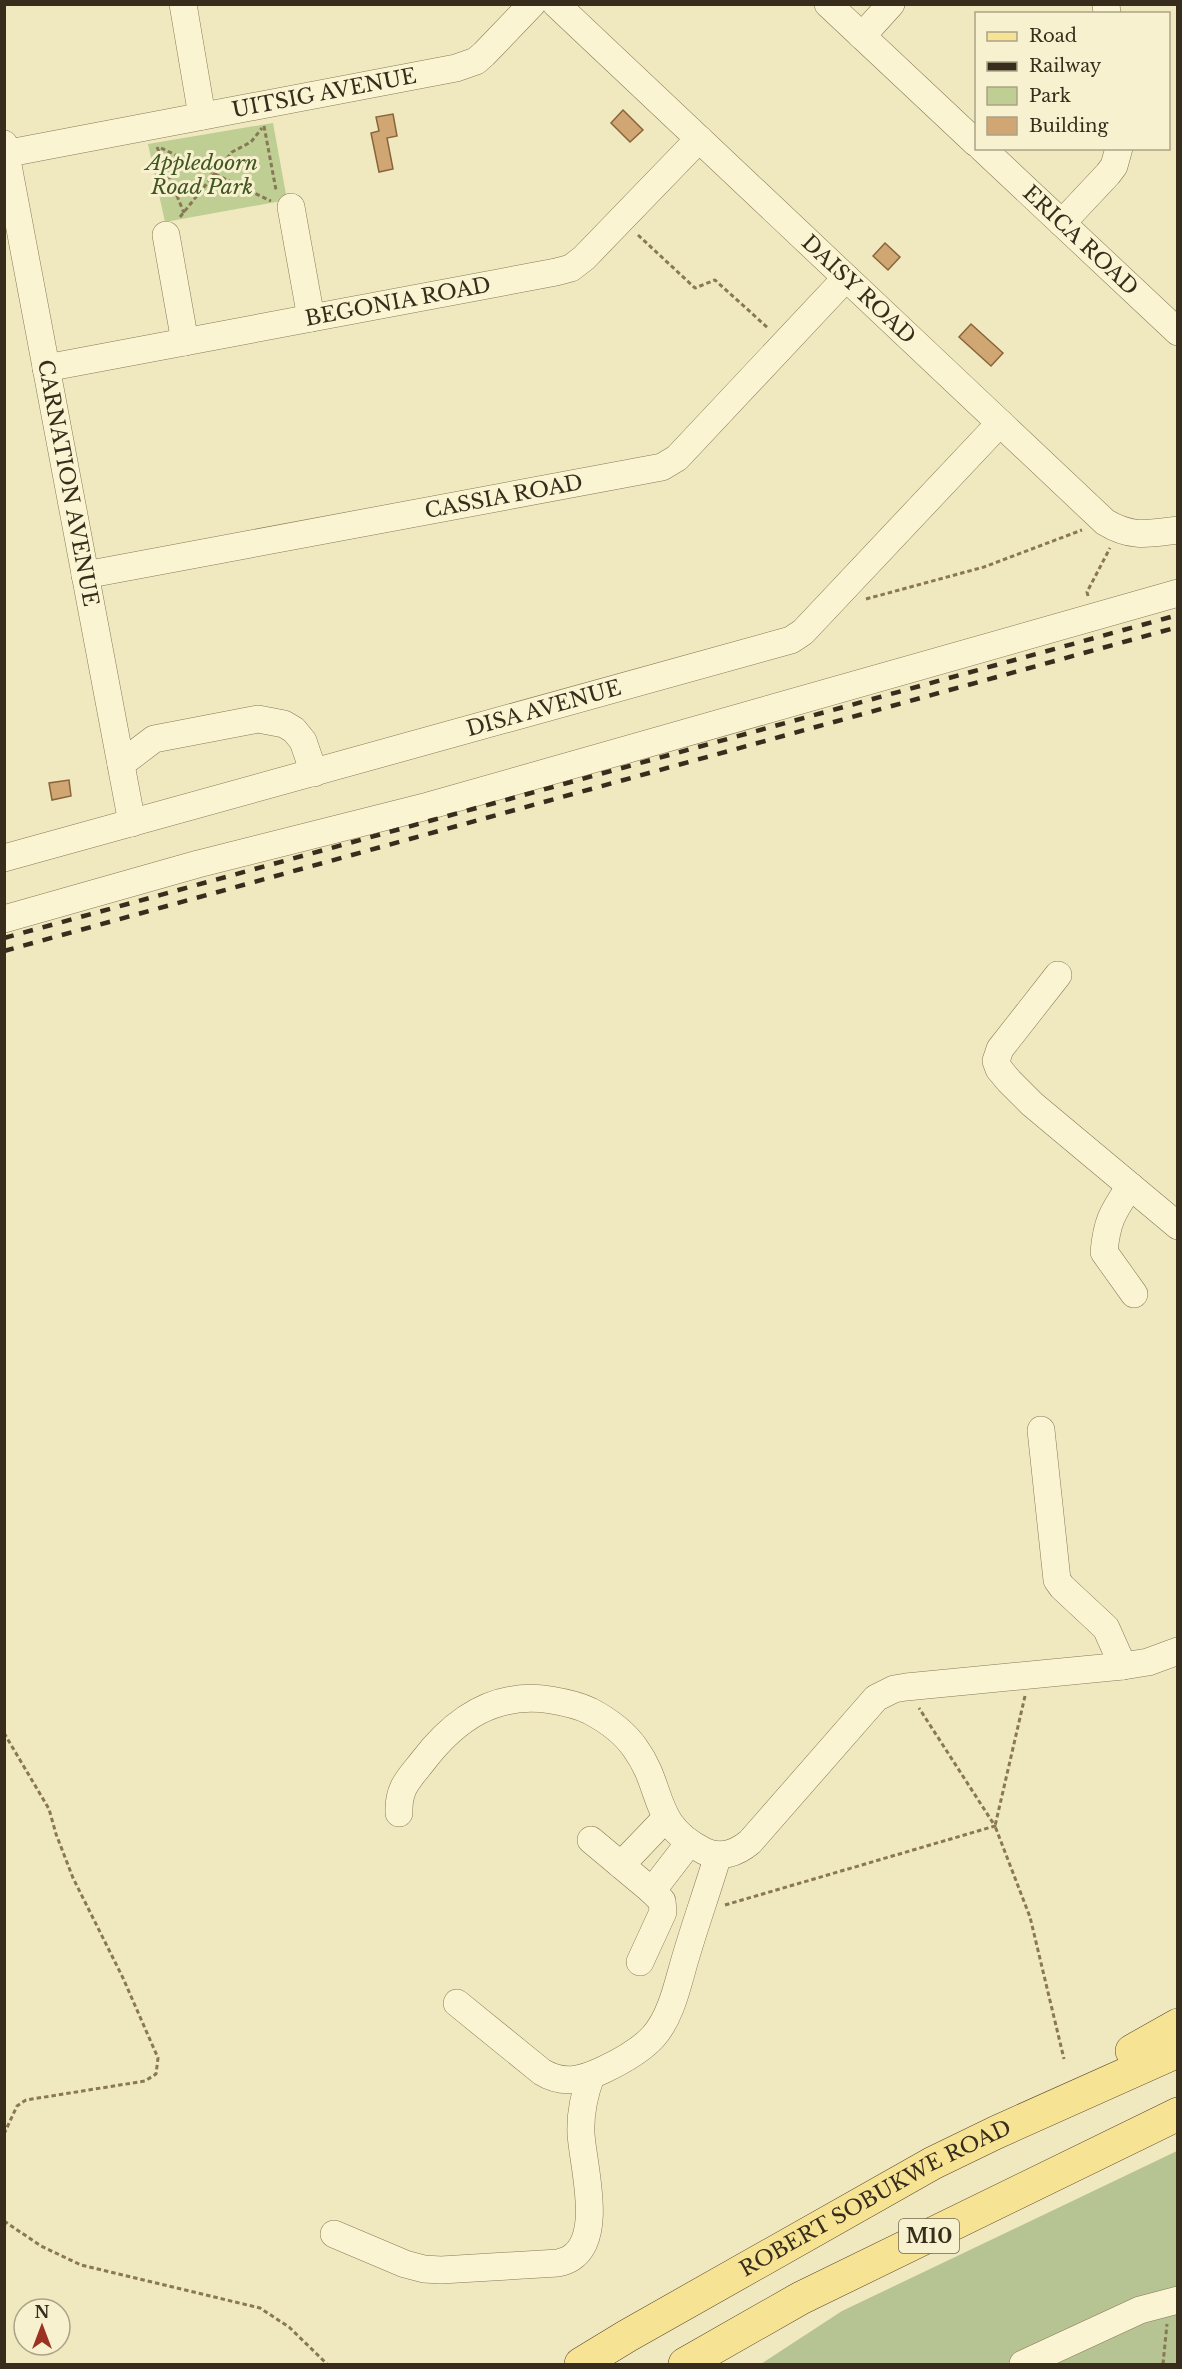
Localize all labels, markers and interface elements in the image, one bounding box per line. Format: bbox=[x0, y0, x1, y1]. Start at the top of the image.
legend bbox=[975, 12, 1170, 150]
text: Road bbox=[1029, 25, 1077, 47]
text: Railway bbox=[1029, 55, 1102, 77]
street label: UITSIG AVENUE bbox=[230, 63, 419, 123]
text: Park bbox=[1029, 85, 1071, 107]
text: Building bbox=[1029, 115, 1108, 137]
park label: Appledoorn Road Park bbox=[143, 150, 258, 200]
street label: ERICA ROAD bbox=[1017, 180, 1144, 301]
street label: DAISY ROAD bbox=[796, 230, 921, 349]
street label: BEGONIA ROAD bbox=[303, 272, 493, 332]
street label: CARNATION AVENUE bbox=[32, 357, 104, 609]
street label: CASSIA ROAD bbox=[422, 469, 585, 524]
street label: DISA AVENUE bbox=[463, 675, 624, 742]
street label: ROBERT SOBUKWE ROAD bbox=[735, 2114, 1015, 2283]
road number: M10 bbox=[899, 2219, 959, 2253]
north arrow bbox=[12, 2297, 72, 2357]
text: N bbox=[34, 2302, 50, 2322]

